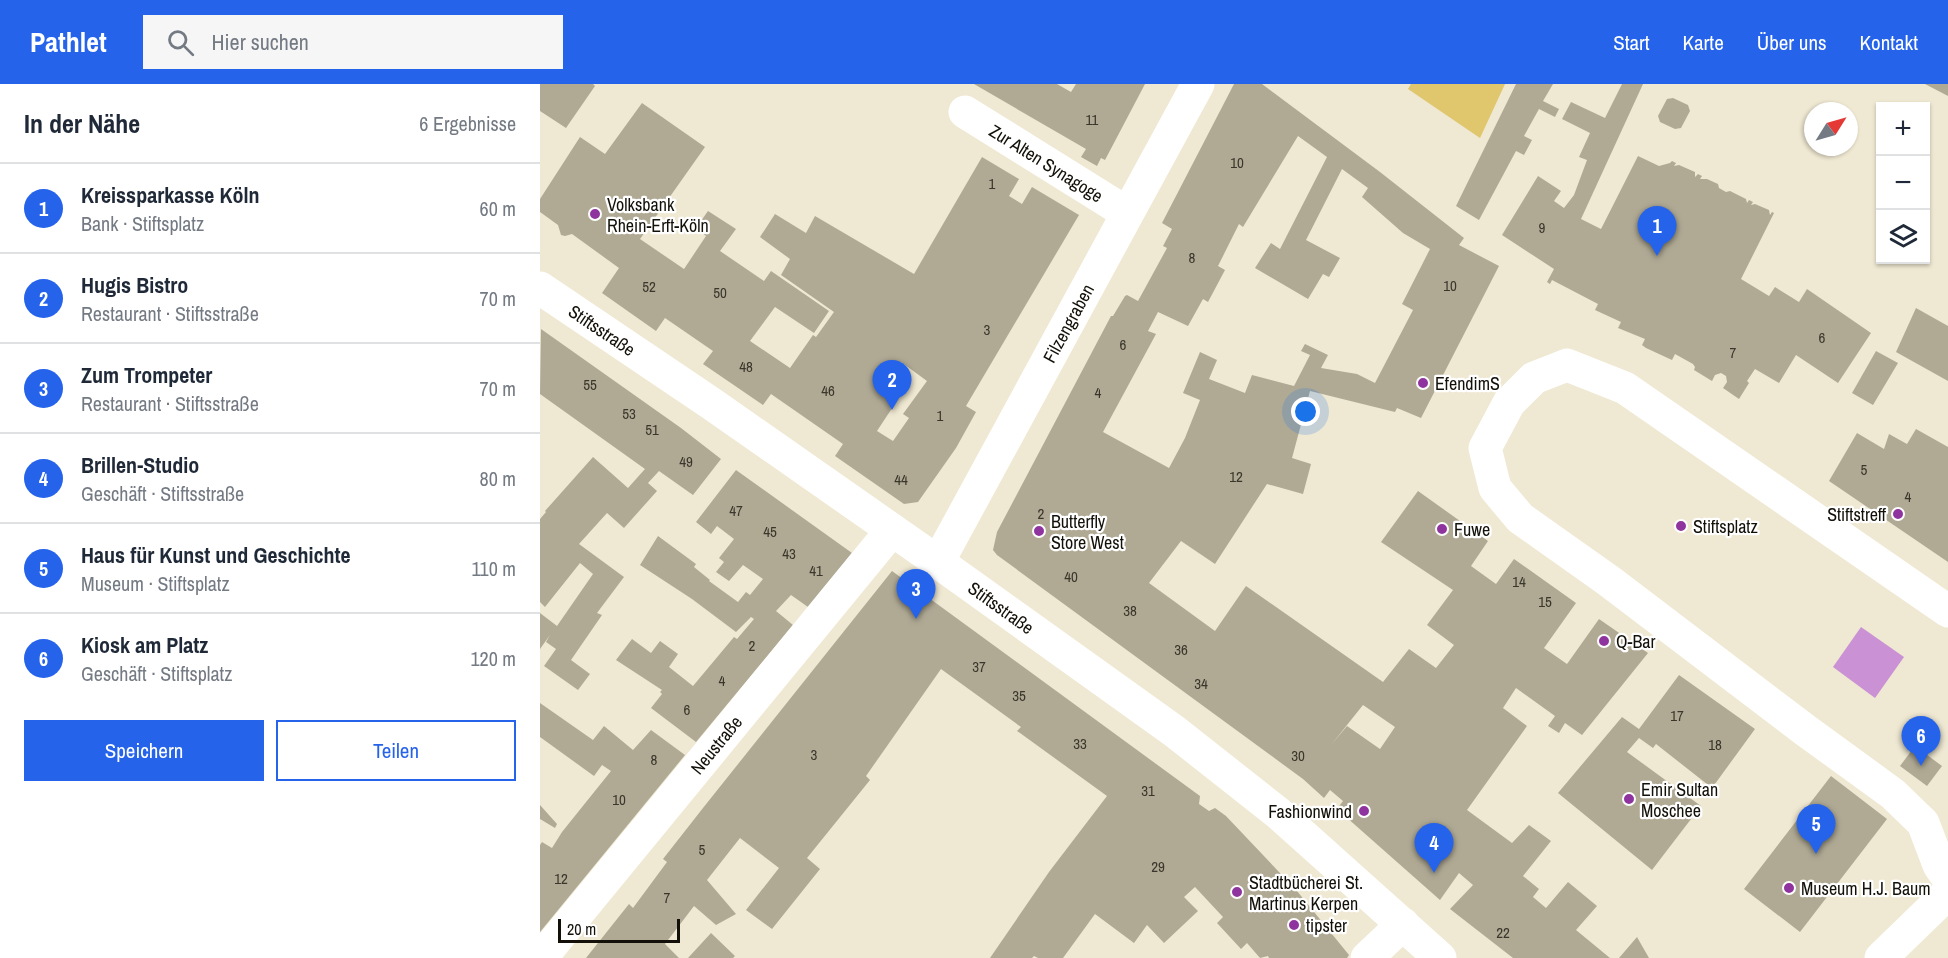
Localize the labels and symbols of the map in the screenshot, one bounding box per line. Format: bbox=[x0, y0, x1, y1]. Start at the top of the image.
north arrow bbox=[1804, 102, 1858, 156]
house number: 11 bbox=[1086, 109, 1099, 130]
street label: Zur Alten Synagoge bbox=[985, 118, 1108, 208]
house number: 10 bbox=[1230, 152, 1244, 173]
house number: 1 bbox=[989, 173, 996, 194]
place label: Volksbank Rhein-Erft-Köln bbox=[607, 192, 709, 238]
pin: 1 bbox=[1638, 206, 1676, 256]
marker: Volksbank Rhein-Erft-Köln bbox=[588, 207, 602, 221]
house number: 9 bbox=[1539, 217, 1546, 238]
house number: 8 bbox=[1189, 247, 1196, 268]
house number: 10 bbox=[1443, 275, 1457, 296]
house number: 52 bbox=[642, 276, 656, 297]
street label: Filzengraben bbox=[1036, 279, 1100, 367]
house number: 50 bbox=[713, 282, 727, 303]
street label: Stiftsstraße bbox=[564, 298, 640, 361]
house number: 3 bbox=[984, 319, 991, 340]
house number: 6 bbox=[1819, 327, 1826, 348]
house number: 6 bbox=[1120, 334, 1127, 355]
house number: 7 bbox=[1730, 342, 1737, 363]
house number: 48 bbox=[739, 356, 753, 377]
pin: 2 bbox=[872, 360, 912, 410]
place label: EfendimS bbox=[1435, 371, 1500, 396]
house number: 55 bbox=[583, 374, 597, 395]
marker: EfendimS bbox=[1416, 376, 1430, 390]
house number: 46 bbox=[821, 380, 835, 401]
house number: 4 bbox=[1095, 382, 1102, 403]
your location bbox=[1291, 397, 1320, 426]
house number: 53 bbox=[622, 403, 636, 424]
house number: 1 bbox=[937, 405, 944, 426]
house number: 51 bbox=[645, 419, 659, 440]
house number: 49 bbox=[679, 451, 693, 472]
house number: 5 bbox=[1861, 459, 1868, 480]
house number: 12 bbox=[1229, 466, 1243, 487]
house number: 44 bbox=[894, 469, 908, 490]
house number: 4 bbox=[1905, 486, 1912, 507]
house number: 47 bbox=[729, 500, 743, 521]
place label: Stiftstreff bbox=[1827, 502, 1886, 527]
house number: 2 bbox=[1038, 503, 1045, 524]
marker: Stiftstreff bbox=[1891, 507, 1905, 521]
place label: Butterfly Store West bbox=[1051, 509, 1124, 555]
place label: Stiftsplatz bbox=[1693, 514, 1758, 539]
place label: Fuwe bbox=[1454, 517, 1490, 542]
marker: Stiftsplatz bbox=[1674, 519, 1688, 533]
house number: 45 bbox=[763, 521, 777, 542]
marker: Fuwe bbox=[1435, 522, 1449, 536]
marker: Butterfly Store West bbox=[1032, 524, 1046, 538]
house number: 43 bbox=[782, 543, 796, 564]
house number: 41 bbox=[809, 560, 823, 581]
house number: 40 bbox=[1064, 566, 1078, 587]
pin: 3 bbox=[896, 570, 935, 619]
house number: 14 bbox=[1512, 571, 1526, 592]
street label: Stiftsstraße bbox=[963, 575, 1039, 639]
house number: 15 bbox=[1538, 591, 1552, 612]
house number: 38 bbox=[1123, 600, 1137, 621]
place label: Q-Bar bbox=[1616, 629, 1655, 654]
marker: Q-Bar bbox=[1597, 634, 1611, 648]
house number: 2 bbox=[749, 635, 756, 656]
house number: 36 bbox=[1174, 639, 1188, 660]
house number: 37 bbox=[972, 656, 986, 677]
house number: 4 bbox=[719, 670, 726, 691]
house number: 34 bbox=[1194, 673, 1208, 694]
house number: 35 bbox=[1012, 685, 1026, 706]
house number: 6 bbox=[684, 699, 691, 720]
house number: 17 bbox=[1670, 705, 1684, 726]
street label: Neustraße bbox=[684, 710, 748, 779]
pin: 6 bbox=[1902, 716, 1940, 766]
house number: 33 bbox=[1073, 733, 1087, 754]
house number: 18 bbox=[1708, 734, 1722, 755]
house number: 3 bbox=[811, 744, 818, 765]
house number: 30 bbox=[1291, 745, 1305, 766]
house number: 8 bbox=[651, 749, 658, 770]
place label: Emir Sultan Moschee bbox=[1641, 777, 1718, 823]
house number: 31 bbox=[1141, 780, 1155, 801]
house number: 10 bbox=[612, 789, 626, 810]
marker: Emir Sultan Moschee bbox=[1622, 792, 1636, 806]
place label: Fashionwind bbox=[1268, 799, 1352, 824]
marker: Fashionwind bbox=[1357, 804, 1371, 818]
pin: 5 bbox=[1796, 804, 1836, 854]
pin: 4 bbox=[1414, 824, 1454, 873]
house number: 5 bbox=[699, 839, 706, 860]
house number: 29 bbox=[1151, 856, 1165, 877]
house number: 12 bbox=[554, 868, 568, 889]
place label: Stadtbücherei St. Martinus Kerpen bbox=[1249, 870, 1363, 916]
place label: Museum H.J. Baum bbox=[1801, 876, 1931, 901]
marker: Museum H.J. Baum bbox=[1782, 881, 1796, 895]
marker: Stadtbücherei St. Martinus Kerpen bbox=[1230, 885, 1244, 899]
house number: 7 bbox=[664, 887, 671, 908]
place label: tipster bbox=[1306, 913, 1347, 938]
scale bar bbox=[558, 916, 680, 944]
marker: tipster bbox=[1287, 918, 1301, 932]
house number: 22 bbox=[1496, 922, 1510, 943]

